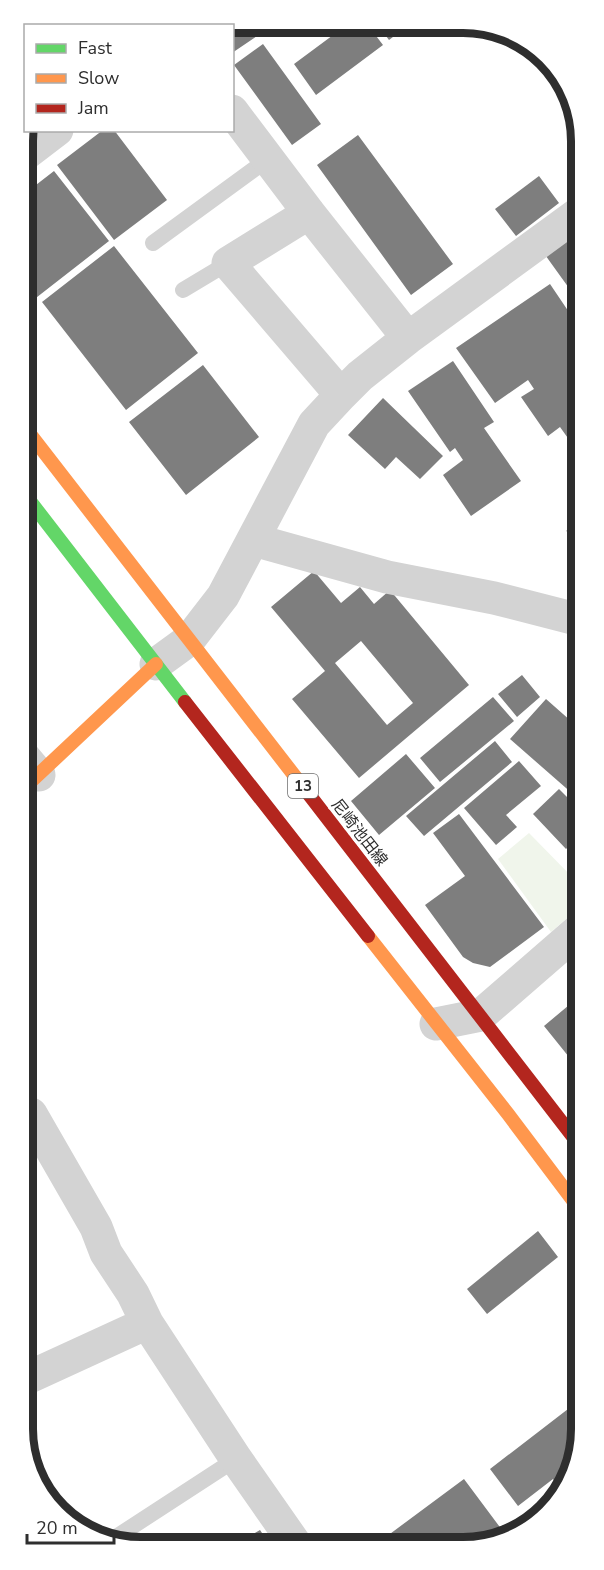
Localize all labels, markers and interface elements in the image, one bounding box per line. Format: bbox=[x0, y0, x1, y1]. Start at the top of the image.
legend bbox=[24, 24, 234, 132]
text: Fast bbox=[78, 36, 113, 60]
text: Slow bbox=[78, 66, 119, 90]
text: Jam bbox=[77, 96, 109, 120]
road number: 13 bbox=[288, 774, 318, 798]
street label: 尼崎池田線 bbox=[326, 794, 393, 871]
scale bar bbox=[27, 1507, 114, 1545]
text: 20 m bbox=[36, 1516, 78, 1540]

